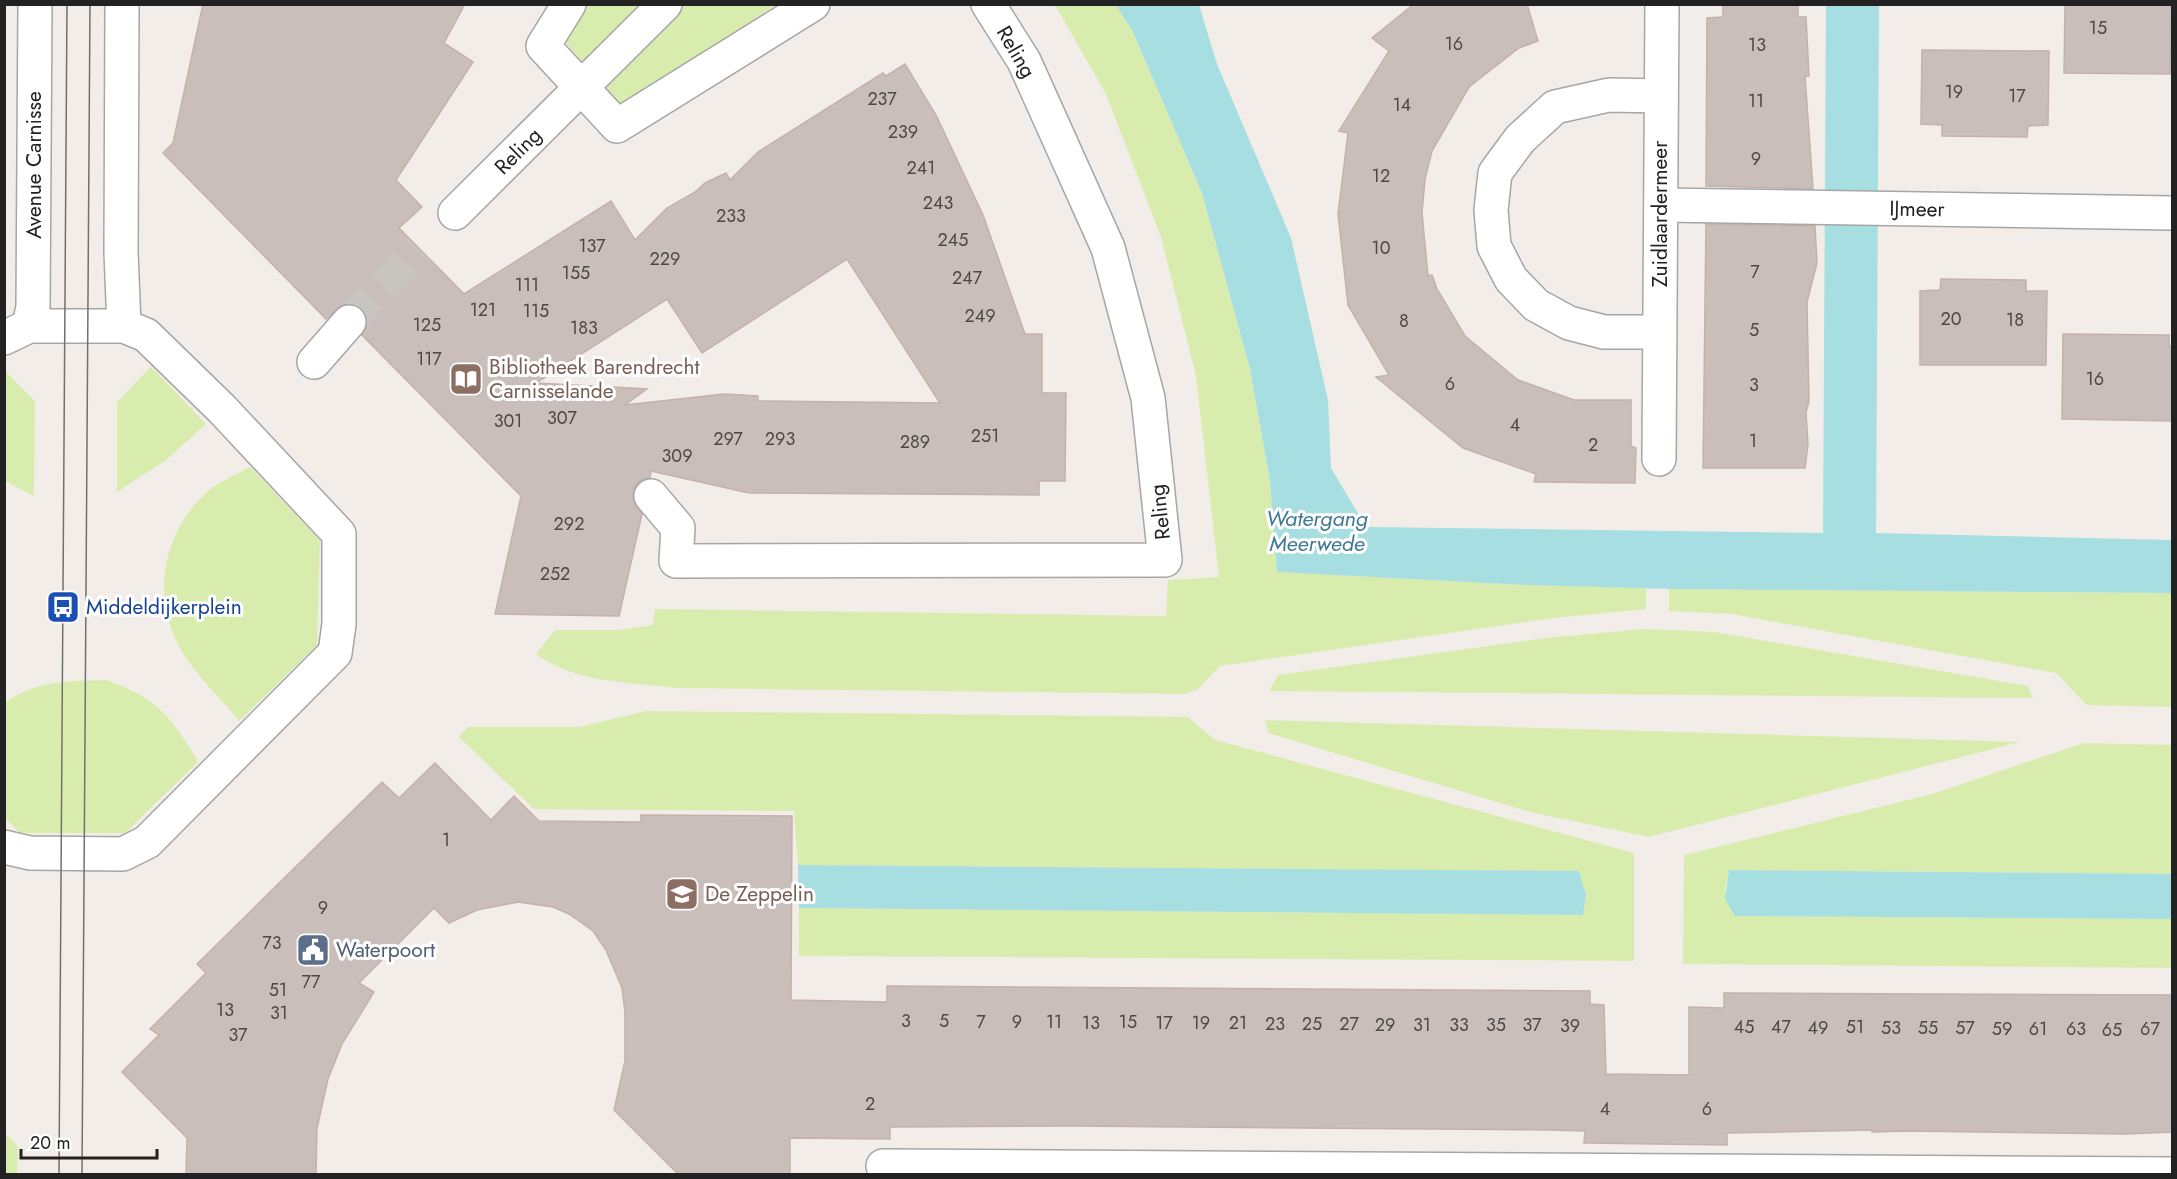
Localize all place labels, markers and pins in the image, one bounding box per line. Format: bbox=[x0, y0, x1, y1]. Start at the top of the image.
place label: Bibliotheek Barendrecht Carnisselande bbox=[489, 352, 699, 406]
library icon: Bibliotheek Barendrecht Carnisselande bbox=[448, 361, 484, 397]
bus stop icon: Middeldijkerplein bbox=[45, 589, 81, 625]
place label: Middeldijkerplein bbox=[86, 592, 242, 622]
school or university icon: De Zeppelin bbox=[664, 876, 700, 912]
place label: De Zeppelin bbox=[705, 879, 814, 909]
public building icon: Waterpoort bbox=[295, 932, 331, 968]
place label: Waterpoort bbox=[336, 935, 435, 965]

